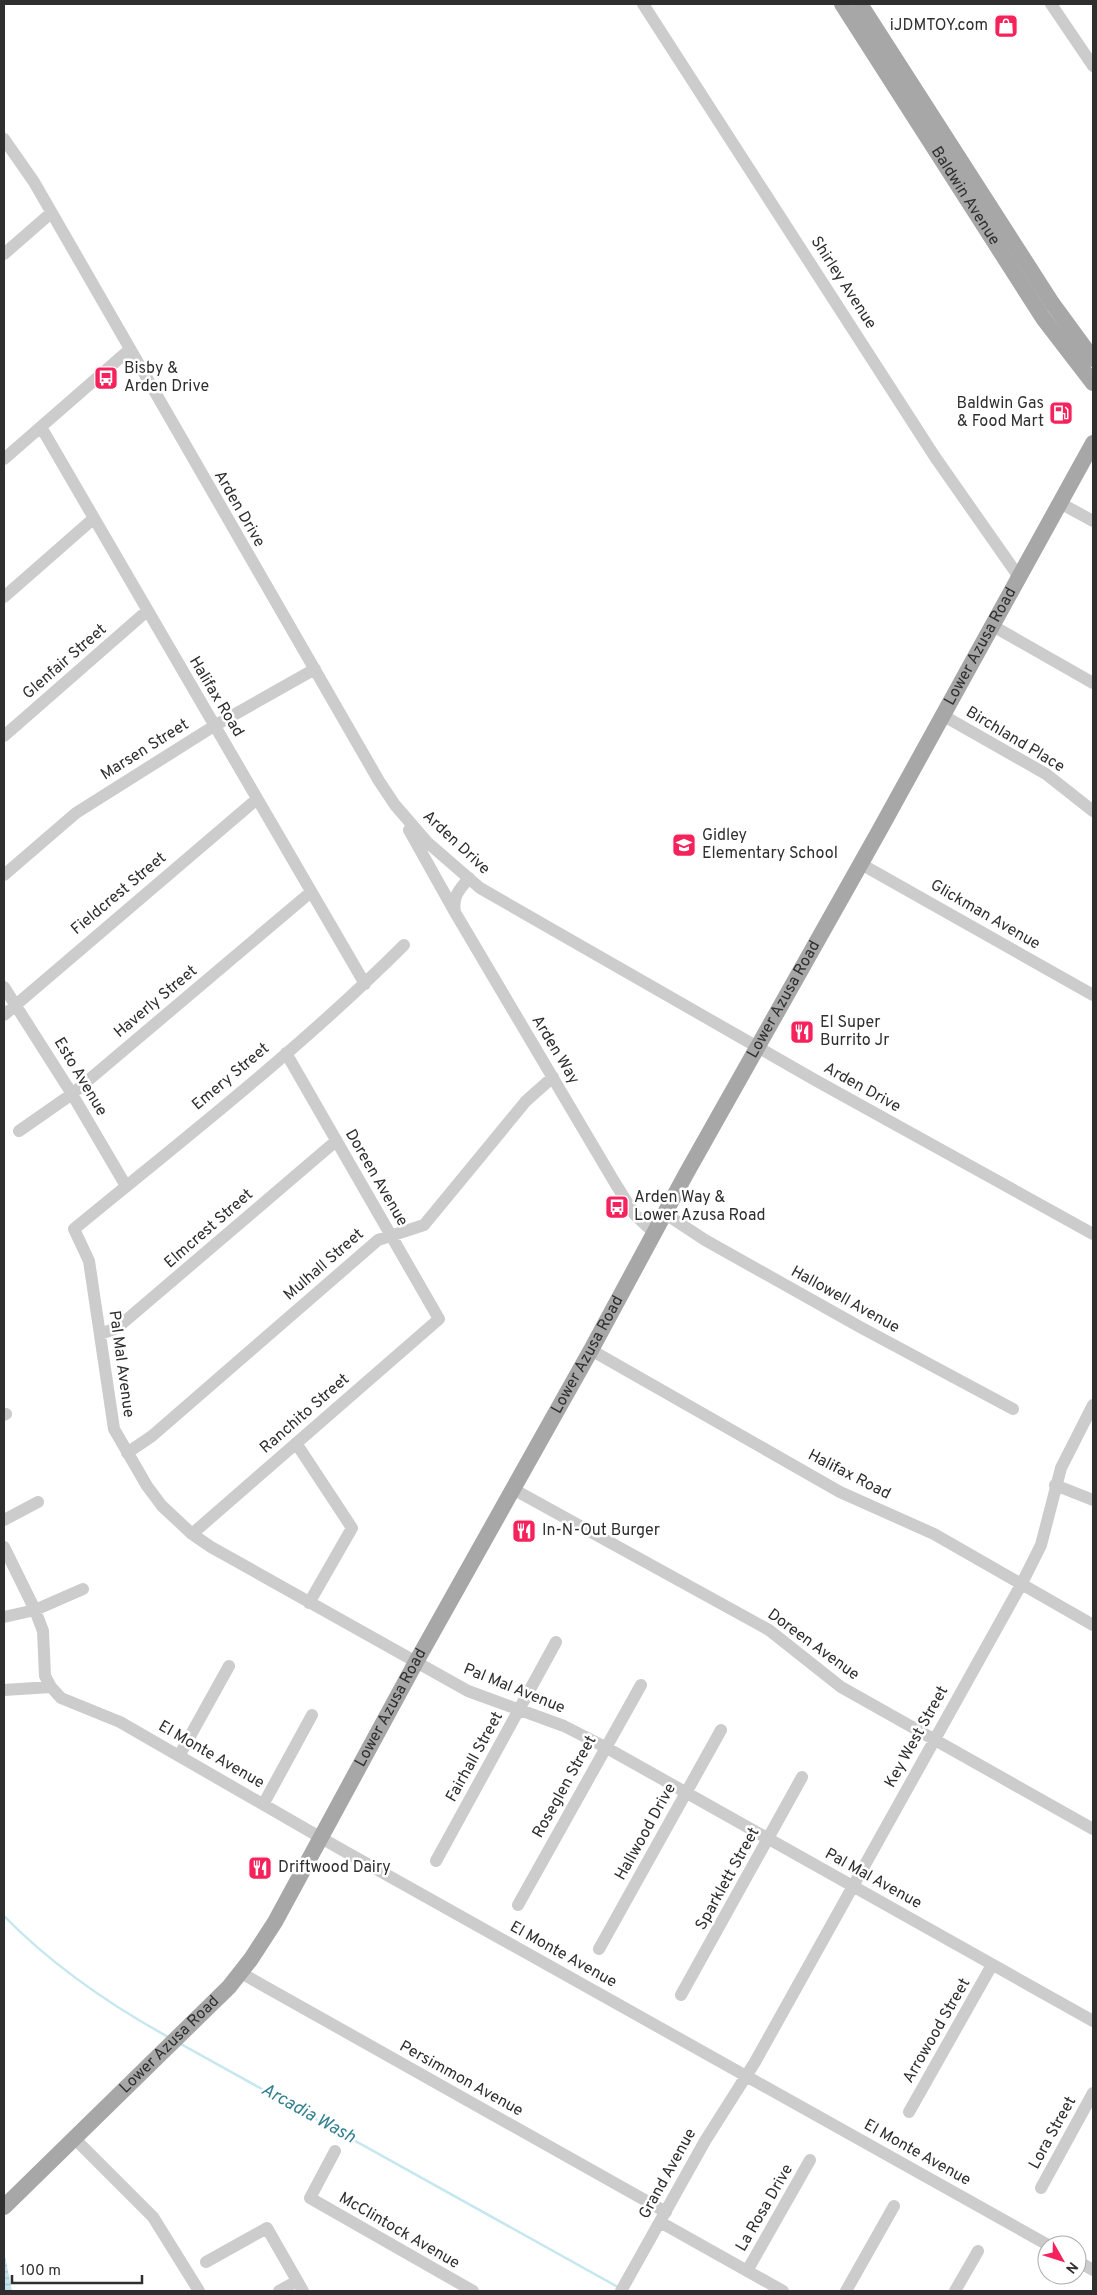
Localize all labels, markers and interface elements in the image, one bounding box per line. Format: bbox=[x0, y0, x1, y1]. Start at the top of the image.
shop icon: iJDMTOY.com bbox=[993, 13, 1019, 39]
place label: iJDMTOY.com bbox=[890, 16, 988, 36]
street label: Baldwin Avenue bbox=[926, 143, 1004, 249]
street label: Shirley Avenue bbox=[806, 233, 880, 333]
place label: Bisby & Arden Drive bbox=[124, 359, 209, 397]
bus stop icon: Bisby & Arden Drive bbox=[93, 365, 119, 391]
place label: Baldwin Gas & Food Mart bbox=[957, 394, 1044, 432]
fuel station icon: Baldwin Gas & Food Mart bbox=[1048, 400, 1074, 426]
street label: Arden Drive bbox=[209, 467, 269, 551]
street label: Lower Azusa Road bbox=[940, 584, 1021, 709]
street label: Glenfair Street bbox=[19, 620, 111, 704]
street label: Halifax Road bbox=[184, 653, 248, 741]
street label: Birchland Place bbox=[962, 703, 1068, 777]
street label: Marsen Street bbox=[97, 715, 193, 785]
street label: Arden Drive bbox=[418, 807, 494, 879]
place label: Gidley Elementary School bbox=[702, 826, 838, 864]
school or university icon: Gidley Elementary School bbox=[671, 832, 697, 858]
street label: Fieldcrest Street bbox=[67, 848, 171, 940]
street label: Glickman Avenue bbox=[926, 875, 1044, 955]
street label: Lower Azusa Road bbox=[743, 937, 825, 1062]
street label: Haverly Street bbox=[110, 961, 202, 1043]
street label: Arden Way bbox=[527, 1012, 583, 1088]
place label: El Super Burrito Jr bbox=[820, 1013, 890, 1051]
restaurant icon: El Super Burrito Jr bbox=[789, 1019, 815, 1045]
street label: Esto Avenue bbox=[49, 1034, 111, 1120]
street label: Emery Street bbox=[188, 1039, 274, 1115]
street label: Arden Drive bbox=[820, 1059, 904, 1117]
street label: Doreen Avenue bbox=[340, 1126, 412, 1230]
street label: Elmcrest Street bbox=[161, 1185, 257, 1273]
place label: Arden Way & Lower Azusa Road bbox=[634, 1188, 766, 1226]
bus stop icon: Arden Way & Lower Azusa Road bbox=[604, 1194, 630, 1220]
street label: Mulhall Street bbox=[280, 1225, 368, 1305]
street label: Hallowell Avenue bbox=[787, 1262, 903, 1338]
street label: Lower Azusa Road bbox=[547, 1292, 628, 1417]
street label: Pal Mal Avenue bbox=[104, 1309, 138, 1419]
street label: Ranchito Street bbox=[256, 1370, 354, 1458]
street label: Halifax Road bbox=[804, 1446, 894, 1504]
restaurant icon: In-N-Out Burger bbox=[511, 1518, 537, 1544]
place label: In-N-Out Burger bbox=[542, 1521, 660, 1541]
street label: Doreen Avenue bbox=[763, 1605, 863, 1685]
street label: Lower Azusa Road bbox=[351, 1645, 431, 1771]
street label: Pal Mal Avenue bbox=[460, 1660, 568, 1718]
street label: Key West Street bbox=[881, 1683, 953, 1791]
street label: Fairhall Street bbox=[442, 1708, 508, 1806]
street label: El Monte Avenue bbox=[154, 1717, 268, 1793]
street label: Roseglen Street bbox=[529, 1732, 601, 1842]
street label: Hallwood Drive bbox=[611, 1780, 681, 1884]
street label: Sparklett Street bbox=[692, 1824, 764, 1934]
street label: Pal Mal Avenue bbox=[821, 1844, 925, 1914]
restaurant icon: Driftwood Dairy bbox=[247, 1855, 273, 1881]
place label: Driftwood Dairy bbox=[278, 1858, 391, 1878]
street label: El Monte Avenue bbox=[506, 1917, 620, 1993]
street label: Arrowood Street bbox=[899, 1975, 975, 2087]
street label: Lower Azusa Road bbox=[116, 1992, 224, 2098]
street label: Persimmon Avenue bbox=[396, 2037, 526, 2121]
water label: Arcadia Wash bbox=[257, 2079, 359, 2149]
street label: Lora Street bbox=[1025, 2093, 1081, 2173]
street label: El Monte Avenue bbox=[860, 2115, 974, 2191]
street label: Grand Avenue bbox=[635, 2125, 701, 2223]
street label: La Rosa Drive bbox=[732, 2161, 798, 2255]
street label: McClintock Avenue bbox=[335, 2188, 463, 2274]
north arrow bbox=[1037, 2235, 1087, 2285]
scale bar bbox=[12, 2252, 142, 2284]
text: N bbox=[1061, 2258, 1081, 2276]
text: 100 m bbox=[20, 2262, 61, 2281]

